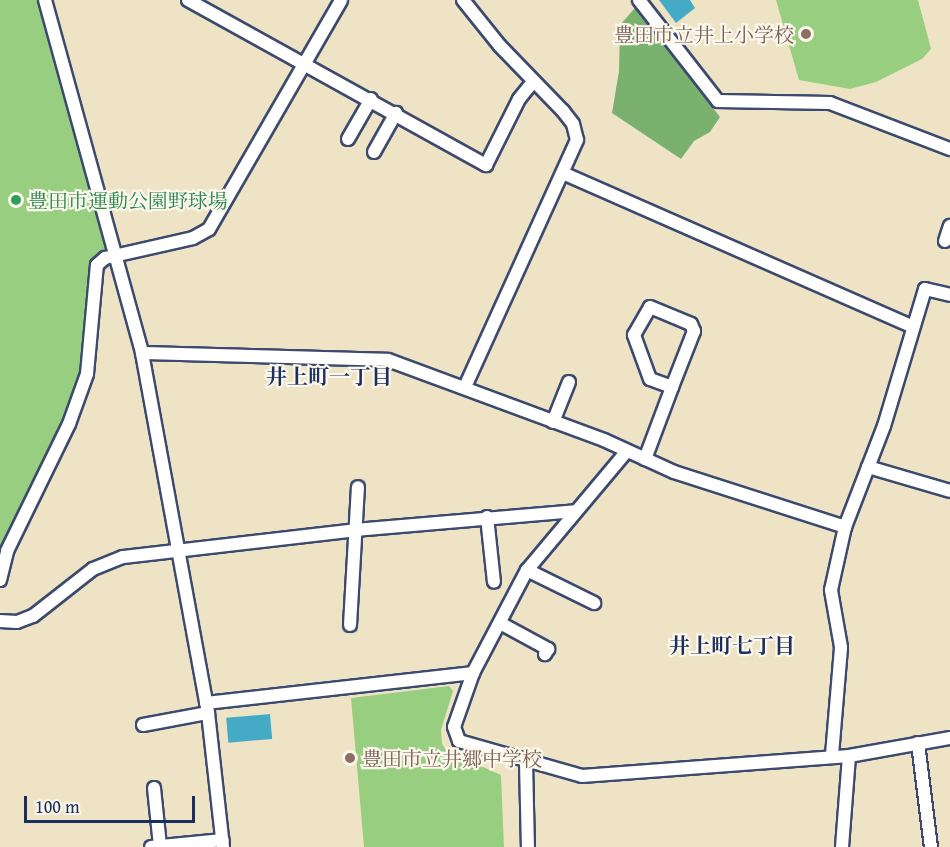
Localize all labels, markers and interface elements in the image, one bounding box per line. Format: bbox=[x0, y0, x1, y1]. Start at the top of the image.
place label: 豊田市立井上小学校 bbox=[614, 22, 794, 46]
marker: 豊田市立井上小学校 bbox=[799, 27, 813, 41]
place label: 豊田市運動公園野球場 bbox=[28, 188, 228, 212]
marker: 豊田市運動公園野球場 bbox=[9, 193, 23, 207]
district label: 井上町一丁目 bbox=[266, 364, 392, 390]
district label: 井上町七丁目 bbox=[669, 633, 795, 659]
place label: 豊田市立井郷中学校 bbox=[362, 746, 542, 770]
marker: 豊田市立井郷中学校 bbox=[343, 751, 357, 765]
scale bar bbox=[27, 784, 198, 822]
text: 100 m bbox=[35, 793, 80, 820]

